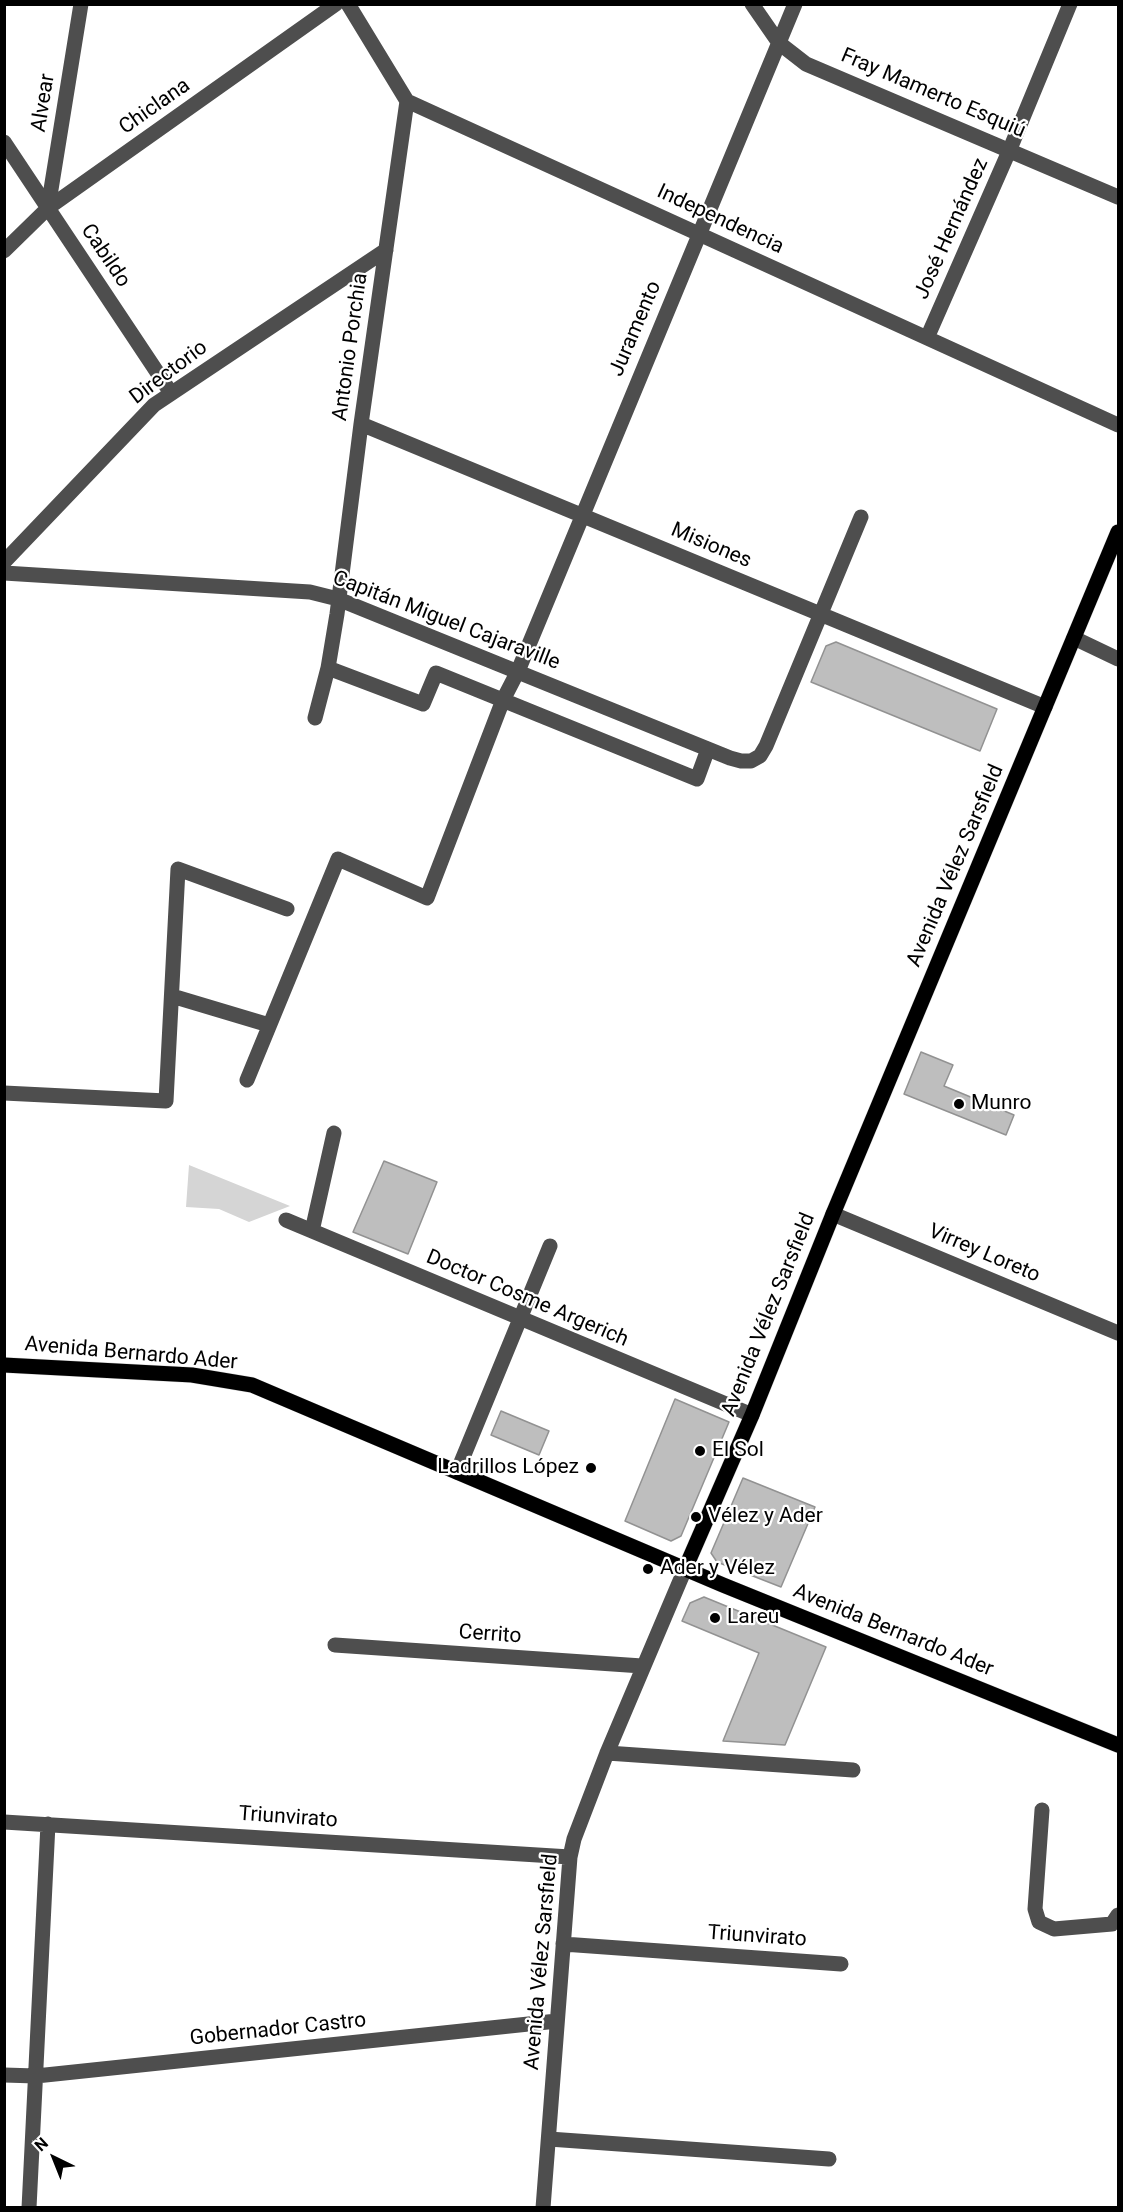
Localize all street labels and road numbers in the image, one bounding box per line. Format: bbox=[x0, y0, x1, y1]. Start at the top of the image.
street label: Fray Mamerto Esquiú bbox=[837, 44, 1029, 144]
street label: Alvear bbox=[27, 72, 61, 134]
street label: Chiclana bbox=[115, 73, 195, 141]
street label: José Hernández bbox=[910, 154, 994, 304]
street label: Independencia bbox=[653, 180, 787, 260]
street label: Cabildo bbox=[75, 220, 135, 292]
street label: Antonio Porchia bbox=[328, 272, 374, 422]
street label: Juramento bbox=[605, 278, 667, 380]
street label: Directorio bbox=[125, 336, 213, 410]
street label: Misiones bbox=[667, 518, 755, 574]
street label: Capitán Miguel Cajaraville bbox=[329, 566, 563, 676]
street label: Avenida Vélez Sarsfield bbox=[902, 761, 1010, 971]
street label: Avenida Vélez Sarsfield bbox=[717, 1210, 821, 1420]
street label: Virrey Loreto bbox=[924, 1219, 1044, 1289]
street label: Doctor Cosme Argerich bbox=[422, 1245, 632, 1353]
street label: Avenida Bernardo Ader bbox=[23, 1332, 239, 1376]
street label: Avenida Bernardo Ader bbox=[789, 1579, 997, 1683]
street label: Cerrito bbox=[458, 1620, 522, 1650]
street label: Triunvirato bbox=[238, 1802, 338, 1834]
street label: Avenida Vélez Sarsfield bbox=[520, 1853, 564, 2071]
street label: Triunvirato bbox=[707, 1921, 807, 1953]
street label: Gobernador Castro bbox=[189, 2008, 367, 2052]

